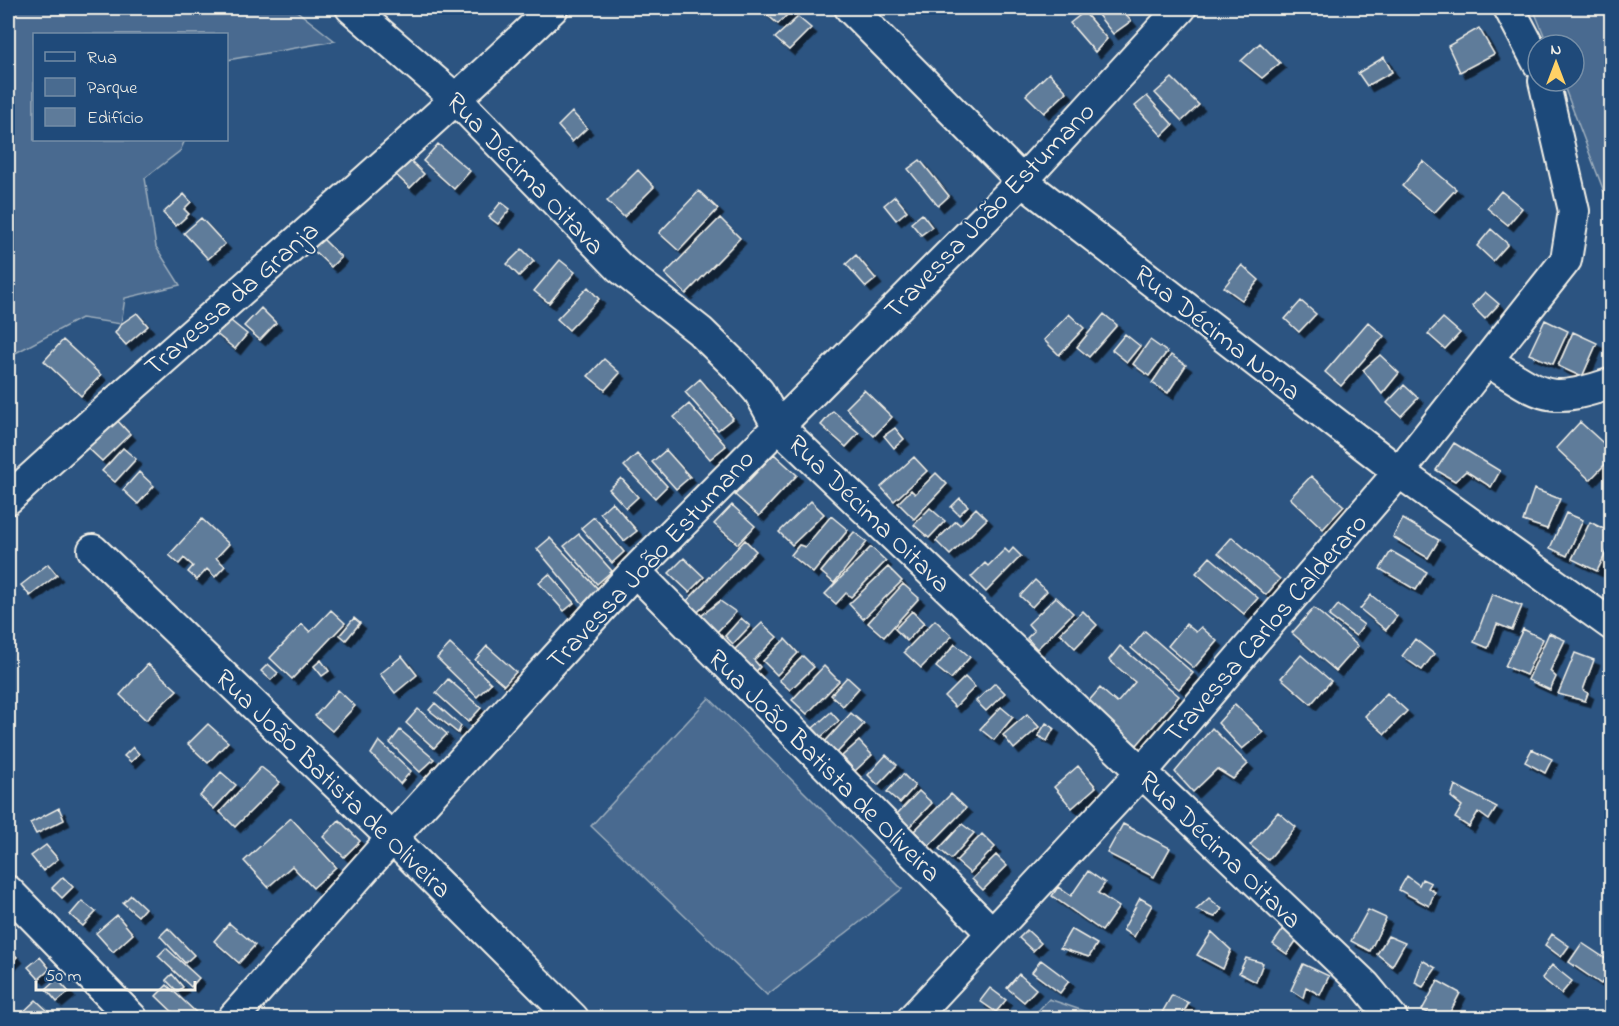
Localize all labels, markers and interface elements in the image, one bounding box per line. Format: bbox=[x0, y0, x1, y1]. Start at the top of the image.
legend bbox=[33, 33, 228, 141]
north arrow bbox=[1526, 33, 1586, 93]
text: N bbox=[1551, 38, 1562, 62]
text: Rua bbox=[87, 46, 117, 72]
text: Parque bbox=[87, 76, 138, 102]
street label: Rua Décima Oitava bbox=[436, 84, 613, 265]
street label: Travessa João Estumano bbox=[876, 94, 1105, 329]
text: Edifício bbox=[87, 106, 143, 132]
street label: Travessa da Granja bbox=[137, 213, 329, 387]
street label: Rua Décima Nona bbox=[1125, 256, 1308, 412]
street label: Rua Décima Oitava bbox=[778, 426, 959, 603]
street label: Travessa João Estumano bbox=[539, 441, 765, 680]
street label: Travessa Carlos Calderaro bbox=[1156, 506, 1378, 753]
street label: Rua João Batista de Oliveira bbox=[698, 641, 949, 892]
street label: Rua João Batista de Oliveira bbox=[205, 661, 460, 909]
street label: Rua Décima Oitava bbox=[1129, 762, 1310, 939]
scale bar bbox=[36, 954, 195, 992]
text: 50 m bbox=[45, 964, 82, 990]

